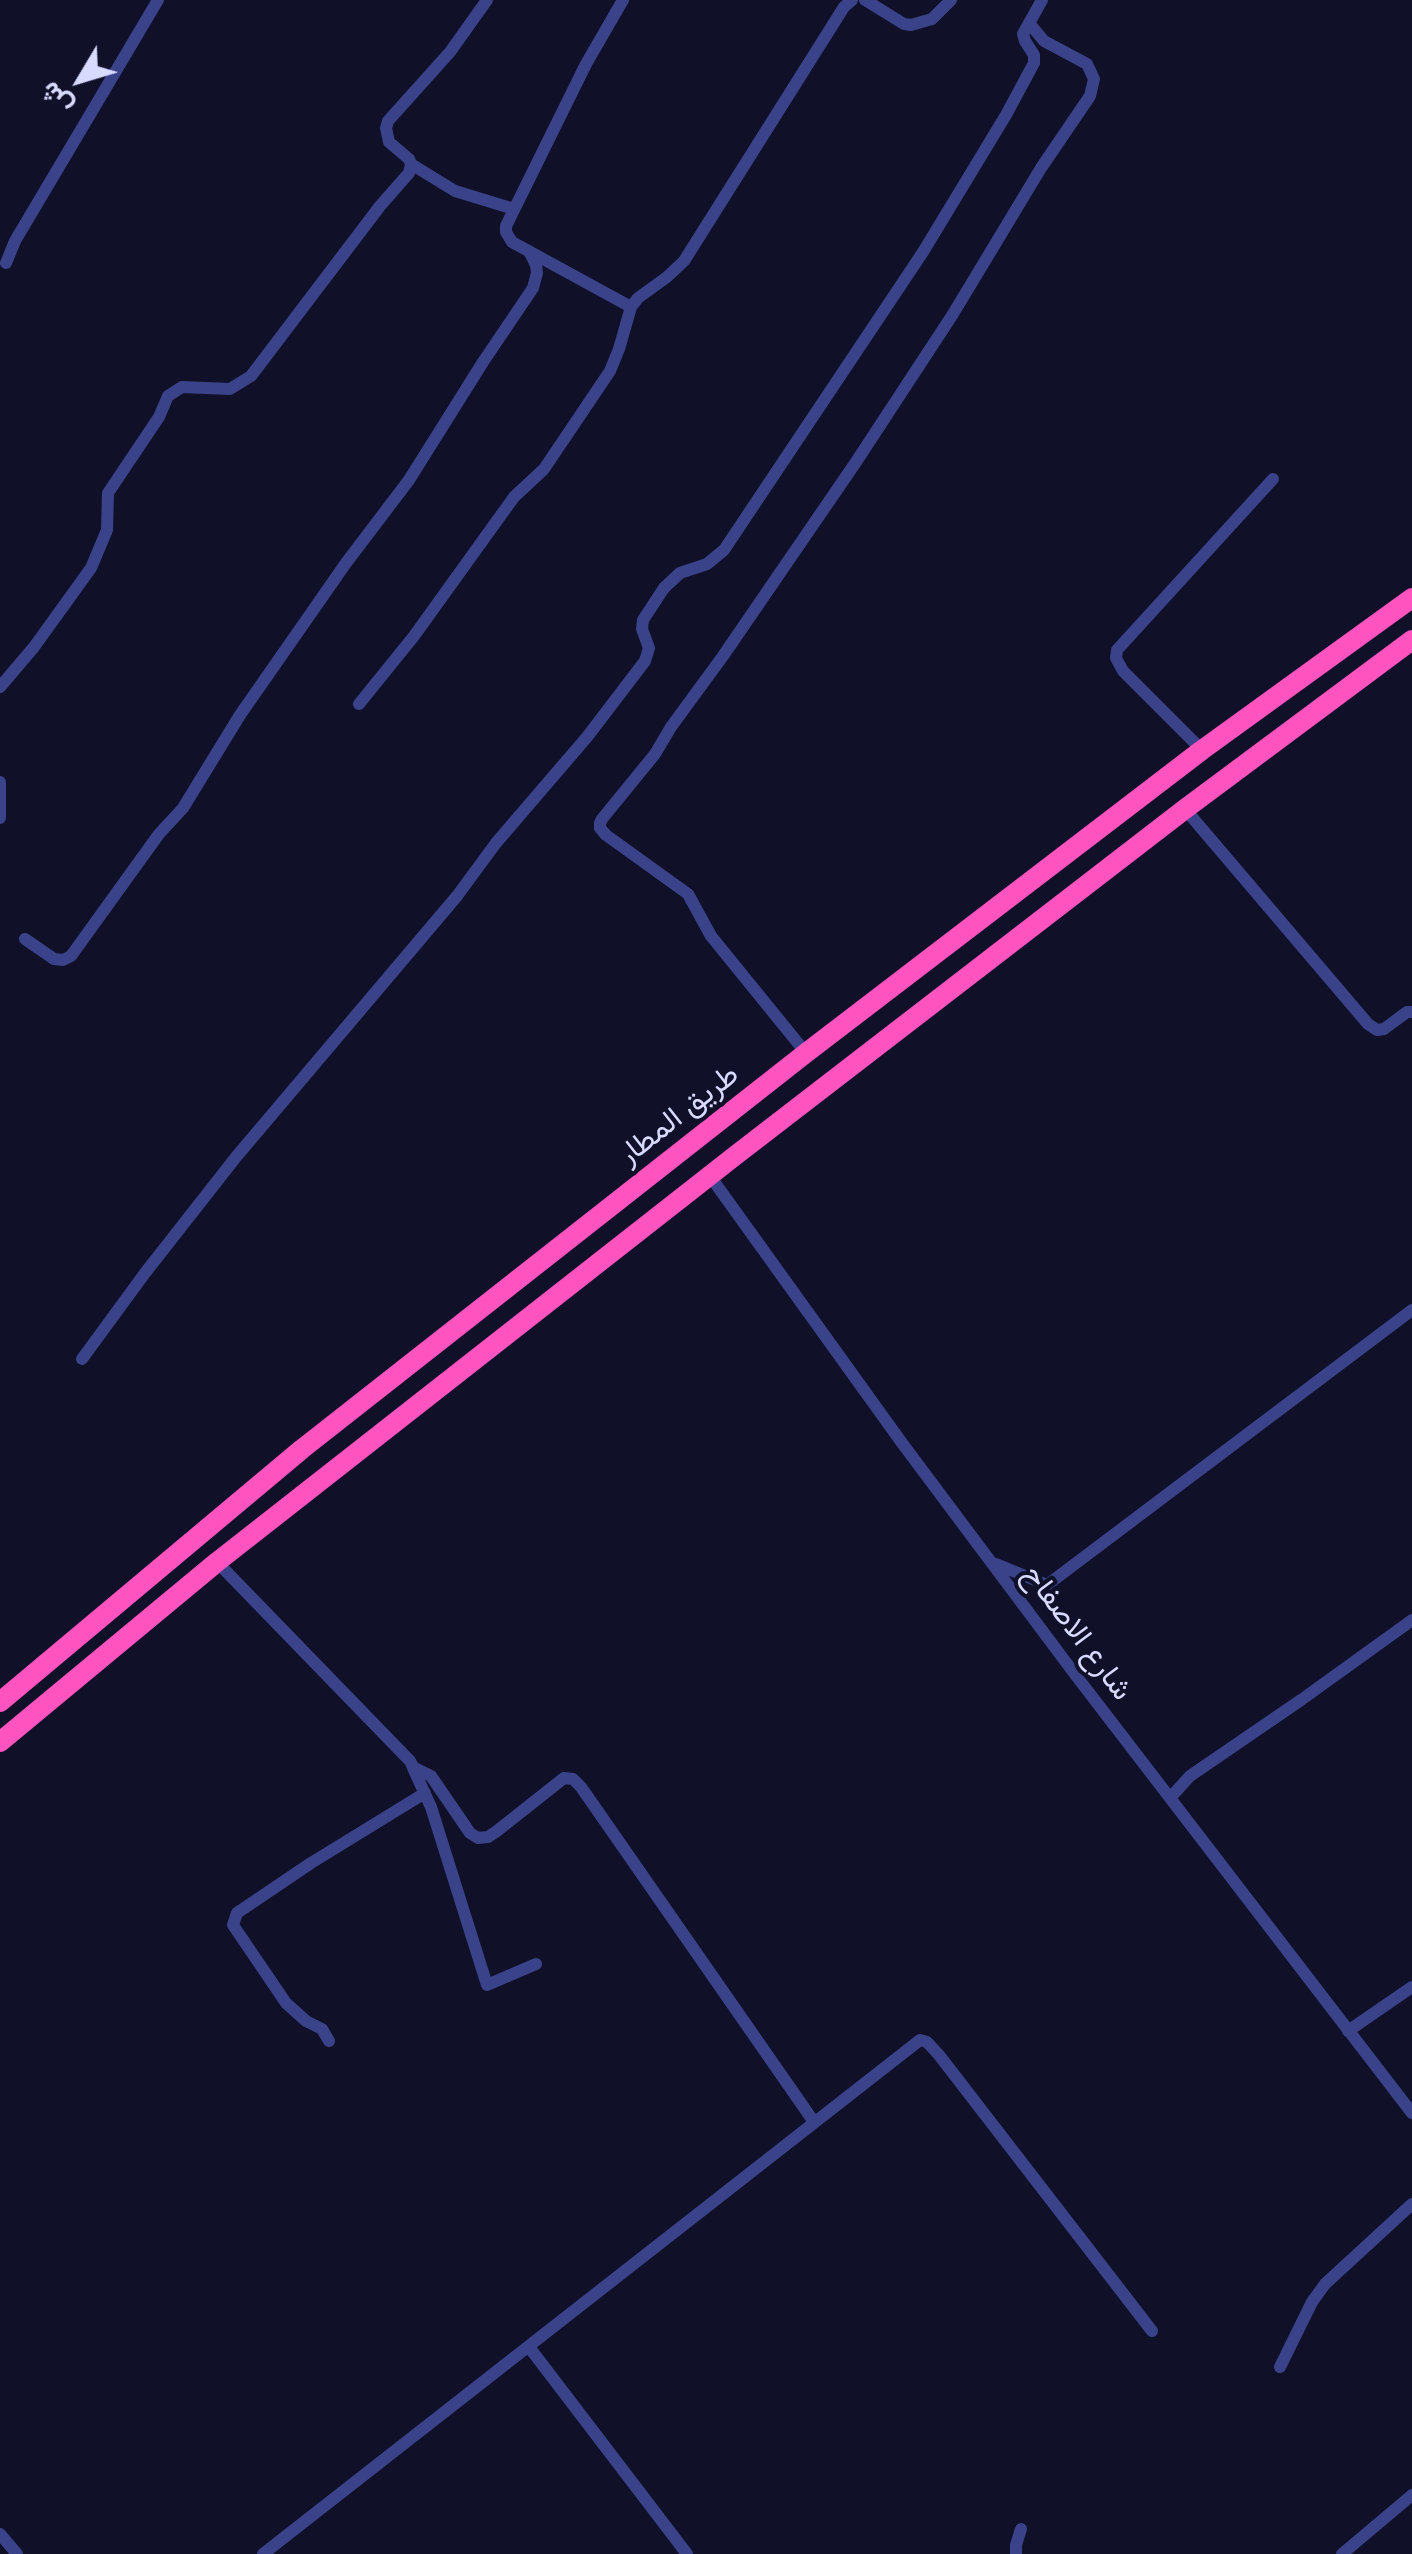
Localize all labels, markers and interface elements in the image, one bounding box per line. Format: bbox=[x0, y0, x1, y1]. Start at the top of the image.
north arrow bbox=[30, 30, 130, 130]
text: ش bbox=[33, 75, 79, 122]
street label: طريق المطار bbox=[612, 1057, 746, 1173]
street label: شارع الاصفاح bbox=[1014, 1558, 1140, 1708]

